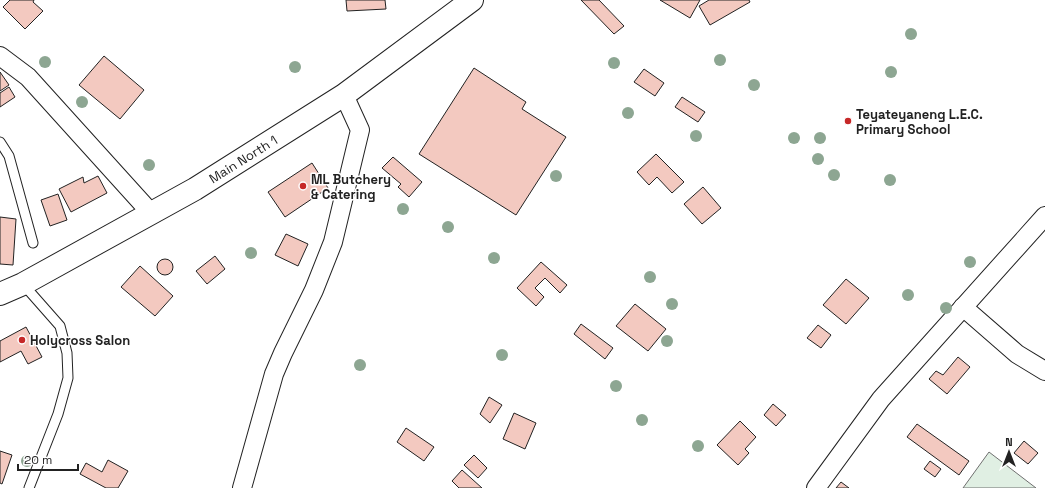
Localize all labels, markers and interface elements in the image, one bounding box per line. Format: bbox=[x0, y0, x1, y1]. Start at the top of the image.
place label: Teyateyaneng L.E.C. Primary School bbox=[856, 106, 983, 138]
marker: Teyateyaneng L.E.C. Primary School bbox=[843, 116, 853, 126]
street label: Main North 1 bbox=[206, 132, 281, 187]
place label: ML Butchery & Catering bbox=[311, 171, 391, 203]
marker: ML Butchery & Catering bbox=[298, 181, 308, 191]
place label: Holycross Salon bbox=[30, 332, 130, 349]
marker: Holycross Salon bbox=[17, 335, 27, 345]
north arrow bbox=[989, 432, 1029, 472]
text: N bbox=[1005, 435, 1013, 449]
scale bar bbox=[18, 446, 78, 472]
text: 20 m bbox=[24, 452, 52, 468]

